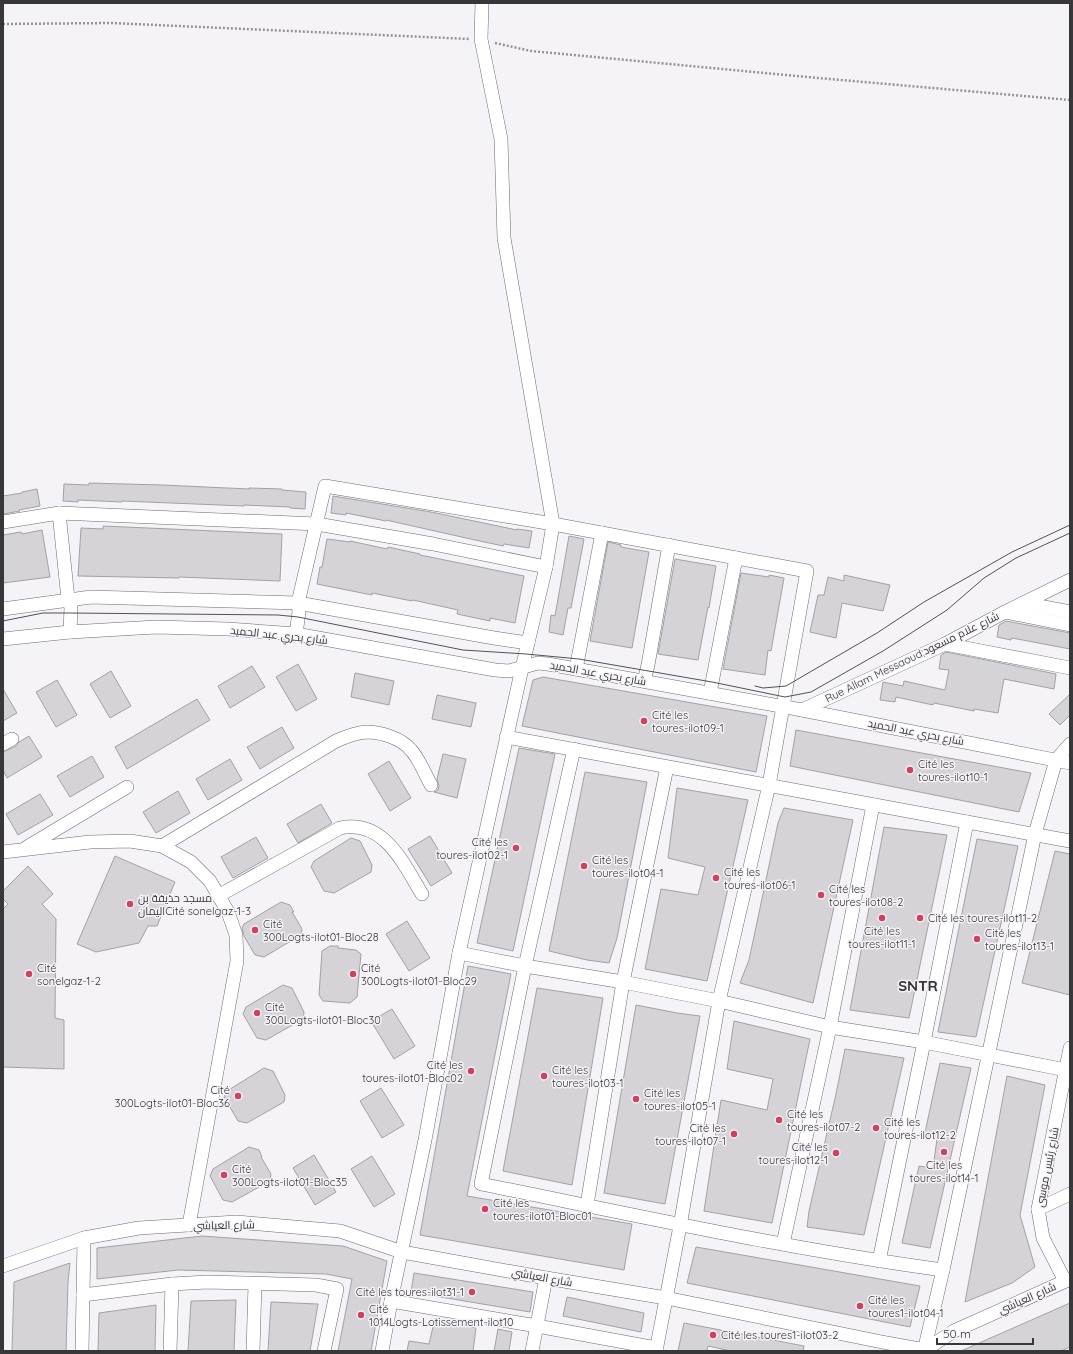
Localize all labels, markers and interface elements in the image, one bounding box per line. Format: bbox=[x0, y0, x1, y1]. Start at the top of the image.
street label: Rue Allam Messaoud;شارع علام مسعود bbox=[823, 609, 1002, 706]
street label: شارع بحري عبد الحميد bbox=[229, 623, 328, 649]
street label: شارع بحري عبد الحميد bbox=[548, 658, 647, 690]
place label: Cité les toures-ilot09-1 bbox=[652, 708, 724, 735]
marker: Cité les toures-ilot09-1 bbox=[639, 716, 649, 726]
street label: شارع بحري عبد الحميد bbox=[866, 716, 965, 750]
place label: Cité les toures-ilot10-1 bbox=[918, 757, 988, 784]
marker: Cité les toures-ilot10-1 bbox=[905, 765, 915, 775]
place label: Cité les toures-ilot02-1 bbox=[436, 835, 508, 862]
marker: Cité les toures-ilot02-1 bbox=[511, 843, 521, 853]
place label: Cité les toures-ilot04-1 bbox=[592, 853, 664, 880]
marker: Cité les toures-ilot04-1 bbox=[579, 861, 589, 871]
place label: Cité les toures-ilot06-1 bbox=[724, 865, 796, 892]
marker: Cité les toures-ilot06-1 bbox=[711, 873, 721, 883]
place label: Cité les toures-ilot08-2 bbox=[829, 882, 903, 909]
marker: Cité les toures-ilot08-2 bbox=[816, 890, 826, 900]
place label: مسجد حذيفة بن اليمانCité sonelgaz-1-3 bbox=[138, 891, 251, 918]
marker: مسجد حذيفة بن اليمانCité sonelgaz-1-3 bbox=[125, 899, 135, 909]
place label: Cité les toures-ilot11-2 bbox=[928, 911, 1037, 925]
marker: Cité les toures-ilot11-1 bbox=[877, 913, 887, 923]
marker: Cité les toures-ilot11-2 bbox=[915, 913, 925, 923]
place label: Cité 300Logts-ilot01-Bloc28 bbox=[263, 917, 379, 944]
place label: Cité les toures-ilot11-1 bbox=[848, 924, 916, 951]
marker: Cité 300Logts-ilot01-Bloc28 bbox=[250, 925, 260, 935]
place label: Cité les toures-ilot13-1 bbox=[985, 926, 1054, 953]
marker: Cité les toures-ilot13-1 bbox=[972, 934, 982, 944]
place label: Cité sonelgaz-1-2 bbox=[37, 961, 101, 988]
place label: Cité 300Logts-ilot01-Bloc29 bbox=[361, 961, 477, 988]
marker: Cité sonelgaz-1-2 bbox=[24, 969, 34, 979]
marker: Cité 300Logts-ilot01-Bloc29 bbox=[348, 969, 358, 979]
district label: SNTR bbox=[898, 976, 938, 995]
place label: Cité 300Logts-ilot01-Bloc30 bbox=[265, 1000, 381, 1027]
marker: Cité 300Logts-ilot01-Bloc30 bbox=[252, 1008, 262, 1018]
place label: Cité les toures-ilot01-Bloc02 bbox=[362, 1058, 463, 1085]
place label: Cité les toures-ilot03-1 bbox=[552, 1063, 624, 1090]
marker: Cité les toures-ilot01-Bloc02 bbox=[466, 1066, 476, 1076]
marker: Cité les toures-ilot03-1 bbox=[539, 1071, 549, 1081]
place label: Cité 300Logts-ilot01-Bloc36 bbox=[115, 1083, 230, 1110]
place label: Cité les toures-ilot05-1 bbox=[644, 1086, 716, 1113]
marker: Cité 300Logts-ilot01-Bloc36 bbox=[233, 1091, 243, 1101]
marker: Cité les toures-ilot05-1 bbox=[631, 1094, 641, 1104]
place label: Cité les toures-ilot07-2 bbox=[787, 1107, 860, 1134]
marker: Cité les toures-ilot07-2 bbox=[774, 1115, 784, 1125]
place label: Cité les toures-ilot12-2 bbox=[884, 1115, 956, 1142]
place label: Cité les toures-ilot07-1 bbox=[655, 1121, 726, 1148]
marker: Cité les toures-ilot12-2 bbox=[871, 1123, 881, 1133]
street label: شارع رئيس موسى bbox=[1032, 1126, 1063, 1208]
marker: Cité les toures-ilot07-1 bbox=[729, 1129, 739, 1139]
place label: Cité les toures-ilot12-1 bbox=[759, 1140, 828, 1167]
marker: Cité les toures-ilot14-1 bbox=[939, 1147, 949, 1157]
marker: Cité les toures-ilot12-1 bbox=[831, 1148, 841, 1158]
place label: Cité les toures-ilot14-1 bbox=[910, 1158, 978, 1185]
place label: Cité 300Logts-ilot01-Bloc35 bbox=[232, 1162, 347, 1189]
marker: Cité 300Logts-ilot01-Bloc35 bbox=[219, 1170, 229, 1180]
place label: Cité les toures-ilot01-Bloc01 bbox=[493, 1196, 592, 1223]
marker: Cité les toures-ilot01-Bloc01 bbox=[480, 1204, 490, 1214]
street label: شارع العياشي bbox=[193, 1217, 255, 1234]
street label: شارع العياشي bbox=[510, 1265, 574, 1290]
street label: شارع العياشي bbox=[996, 1279, 1058, 1318]
place label: Cité les toures-ilot31-1 bbox=[356, 1285, 464, 1299]
marker: Cité les toures-ilot31-1 bbox=[467, 1287, 477, 1297]
place label: Cité les toures1-ilot04-1 bbox=[868, 1293, 944, 1320]
marker: Cité les toures1-ilot04-1 bbox=[855, 1301, 865, 1311]
place label: Cité 1014Logts-Lotissement-ilot10 bbox=[369, 1302, 514, 1329]
marker: Cité 1014Logts-Lotissement-ilot10 bbox=[356, 1310, 366, 1320]
scale bar bbox=[937, 1320, 1033, 1346]
text: 50 m bbox=[943, 1326, 971, 1341]
place label: Cité les toures1-ilot03-2 bbox=[721, 1328, 838, 1342]
marker: Cité les toures1-ilot03-2 bbox=[708, 1330, 718, 1340]

